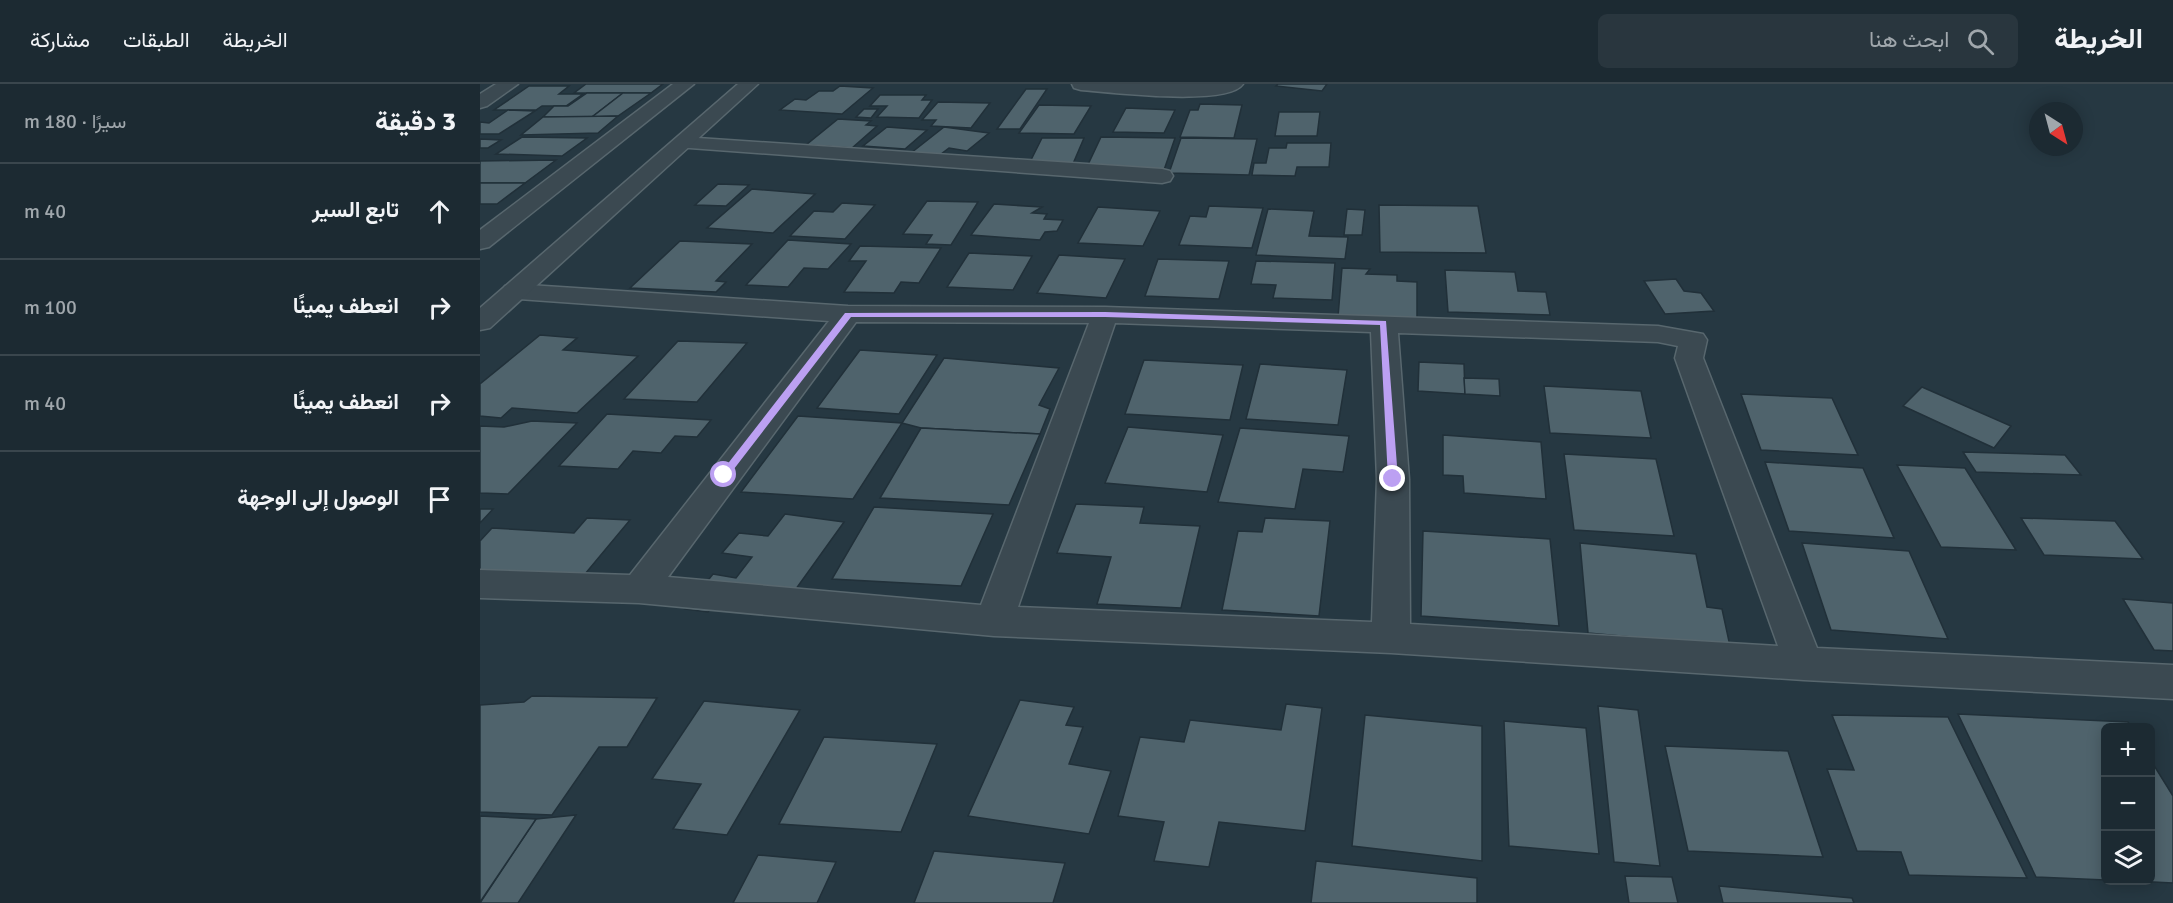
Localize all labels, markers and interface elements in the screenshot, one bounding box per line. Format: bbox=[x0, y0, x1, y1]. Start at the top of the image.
search box bbox=[1598, 14, 2018, 68]
text: الخريطة bbox=[2054, 22, 2143, 56]
icon: search bbox=[1964, 25, 1997, 58]
text: ابحث هنا bbox=[1869, 26, 1949, 53]
text: مشاركة bbox=[30, 27, 90, 53]
text: الطبقات bbox=[123, 27, 190, 53]
text: الخريطة bbox=[223, 27, 288, 53]
north arrow bbox=[2029, 102, 2083, 156]
text: 3 دقيقة bbox=[375, 106, 456, 138]
text: سيرًا · 180 m bbox=[24, 109, 126, 134]
icon: ahead bbox=[423, 195, 456, 228]
text: تابع السير bbox=[312, 196, 399, 223]
text: 40 m bbox=[24, 199, 66, 224]
icon: right bbox=[423, 291, 456, 324]
text: انعطف يمينًا bbox=[293, 292, 399, 319]
text: 100 m bbox=[24, 295, 77, 320]
icon: right bbox=[423, 387, 456, 420]
text: انعطف يمينًا bbox=[293, 388, 399, 415]
text: 40 m bbox=[24, 391, 66, 416]
route start bbox=[710, 461, 736, 487]
route end bbox=[1379, 465, 1405, 491]
icon: arrive bbox=[423, 483, 456, 516]
text: الوصول إلى الوجهة bbox=[237, 484, 399, 511]
map controls bbox=[2101, 723, 2155, 885]
button: + bbox=[2101, 723, 2155, 777]
button: − bbox=[2101, 777, 2155, 831]
button: layers bbox=[2101, 831, 2155, 885]

